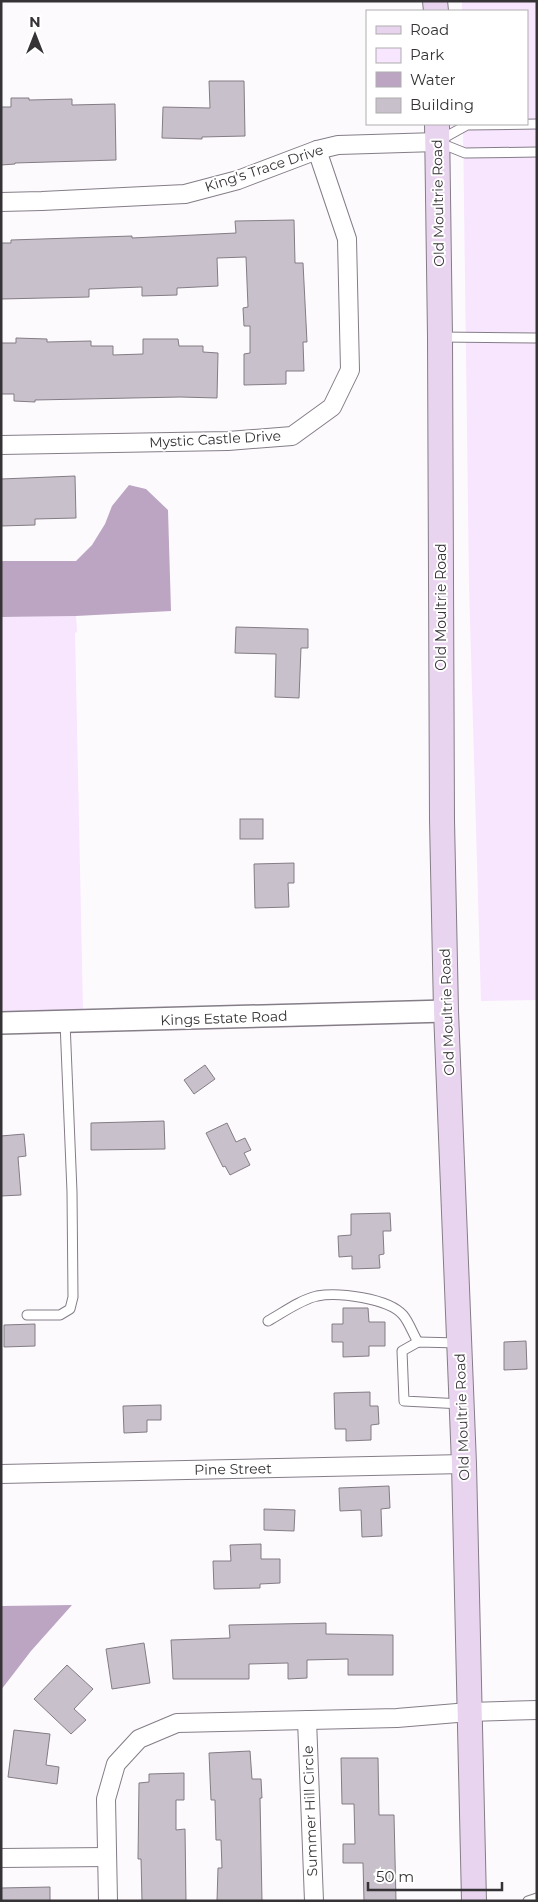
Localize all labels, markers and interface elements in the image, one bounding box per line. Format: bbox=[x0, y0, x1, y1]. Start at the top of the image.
north arrow bbox=[10, 10, 60, 60]
legend bbox=[366, 10, 528, 125]
text: N bbox=[29, 13, 41, 31]
text: Road bbox=[410, 20, 449, 39]
text: Park bbox=[410, 45, 444, 64]
text: Water bbox=[410, 70, 456, 89]
text: Building bbox=[410, 95, 474, 114]
street label: Old Moultrie Road bbox=[428, 139, 448, 267]
street label: King's Trace Drive bbox=[202, 140, 326, 196]
street label: Mystic Castle Drive bbox=[149, 427, 281, 451]
street label: Old Moultrie Road bbox=[432, 543, 450, 671]
street label: Old Moultrie Road bbox=[436, 948, 458, 1076]
street label: Kings Estate Road bbox=[160, 1007, 288, 1029]
street label: Old Moultrie Road bbox=[451, 1353, 473, 1481]
street label: Pine Street bbox=[194, 1459, 272, 1479]
street label: Summer Hill Circle bbox=[299, 1745, 321, 1877]
scale bar bbox=[368, 1860, 502, 1892]
text: 50 m bbox=[376, 1867, 414, 1886]

